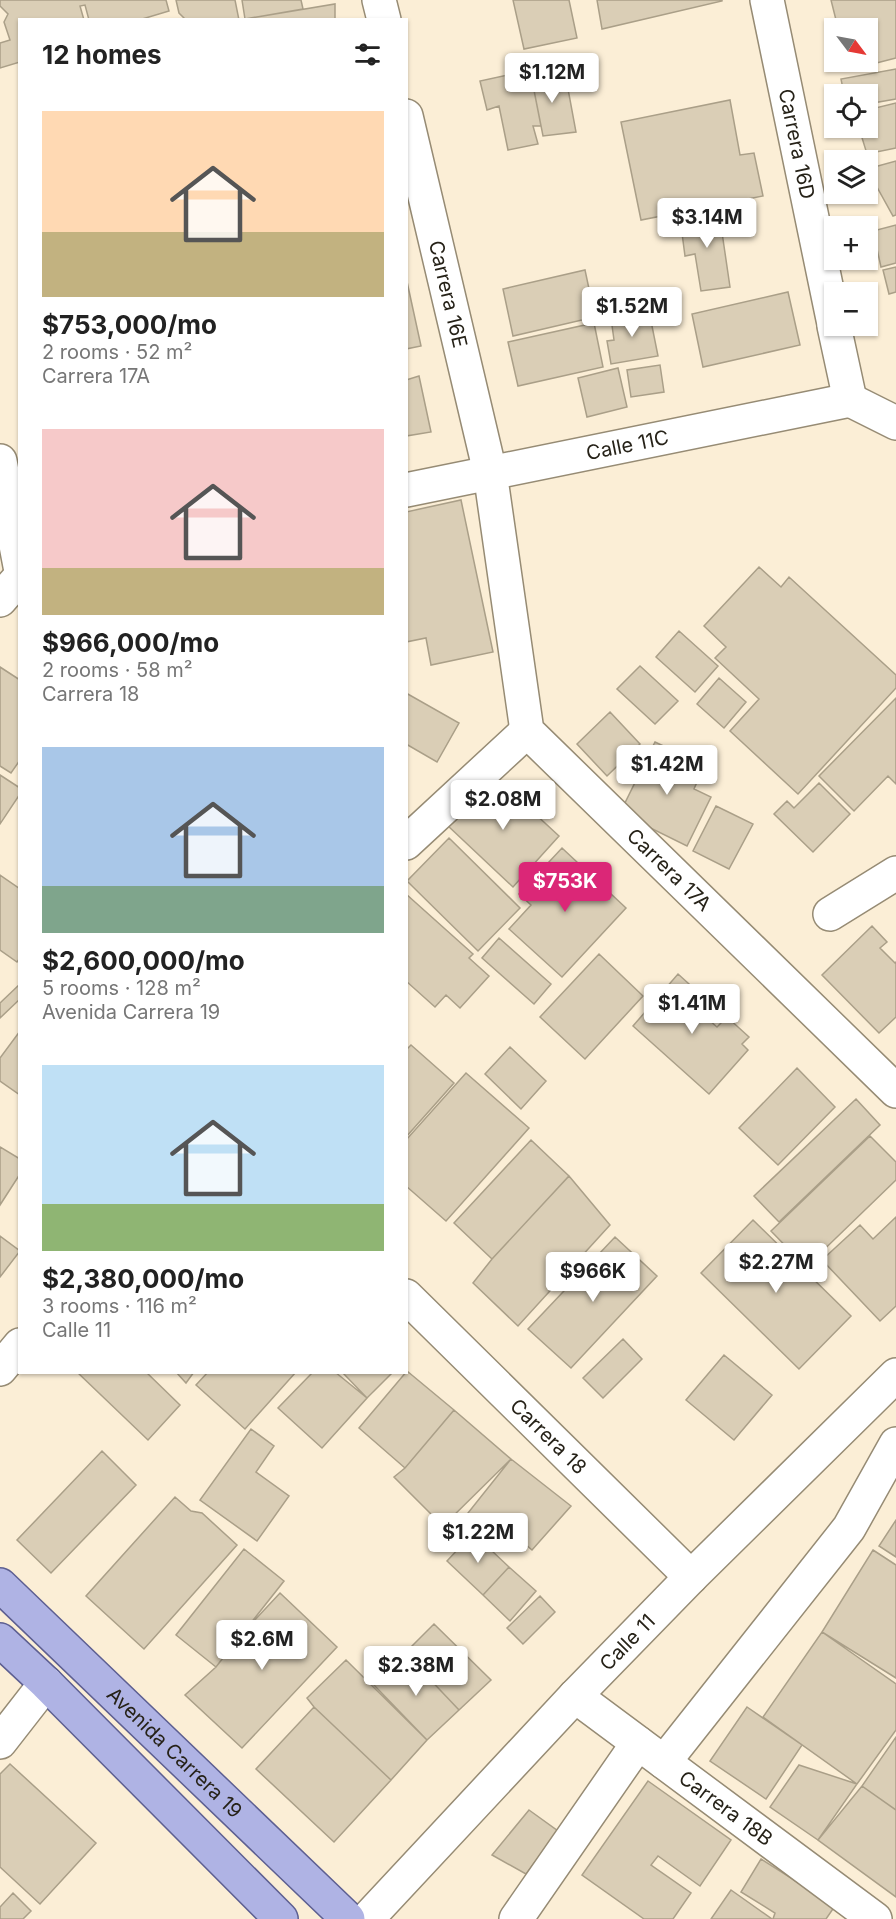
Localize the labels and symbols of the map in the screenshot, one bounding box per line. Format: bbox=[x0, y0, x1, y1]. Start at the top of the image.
north arrow bbox=[824, 18, 878, 72]
pin: $1.12M bbox=[503, 53, 601, 104]
street label: Carrera 16D bbox=[774, 87, 820, 201]
pin: $3.14M bbox=[658, 198, 756, 249]
street label: Carrera 16E bbox=[424, 238, 472, 350]
pin: $1.52M bbox=[583, 287, 681, 338]
street label: Calle 11C bbox=[584, 425, 671, 465]
pin: $1.42M bbox=[618, 745, 716, 796]
pin: $2.08M bbox=[454, 780, 552, 831]
street label: Carrera 17A bbox=[622, 823, 716, 916]
pin: $753K bbox=[523, 862, 607, 913]
pin: $1.41M bbox=[643, 984, 741, 1035]
pin: $2.27M bbox=[727, 1243, 825, 1294]
pin: $966K bbox=[551, 1252, 635, 1303]
street label: Carrera 18 bbox=[505, 1394, 592, 1479]
pin: $1.22M bbox=[429, 1513, 527, 1564]
street label: Calle 11 bbox=[595, 1609, 660, 1675]
pin: $2.6M bbox=[220, 1620, 304, 1671]
pin: $2.38M bbox=[367, 1646, 465, 1697]
street label: Avenida Carrera 19 bbox=[102, 1682, 247, 1823]
street label: Carrera 18B bbox=[674, 1766, 777, 1851]

